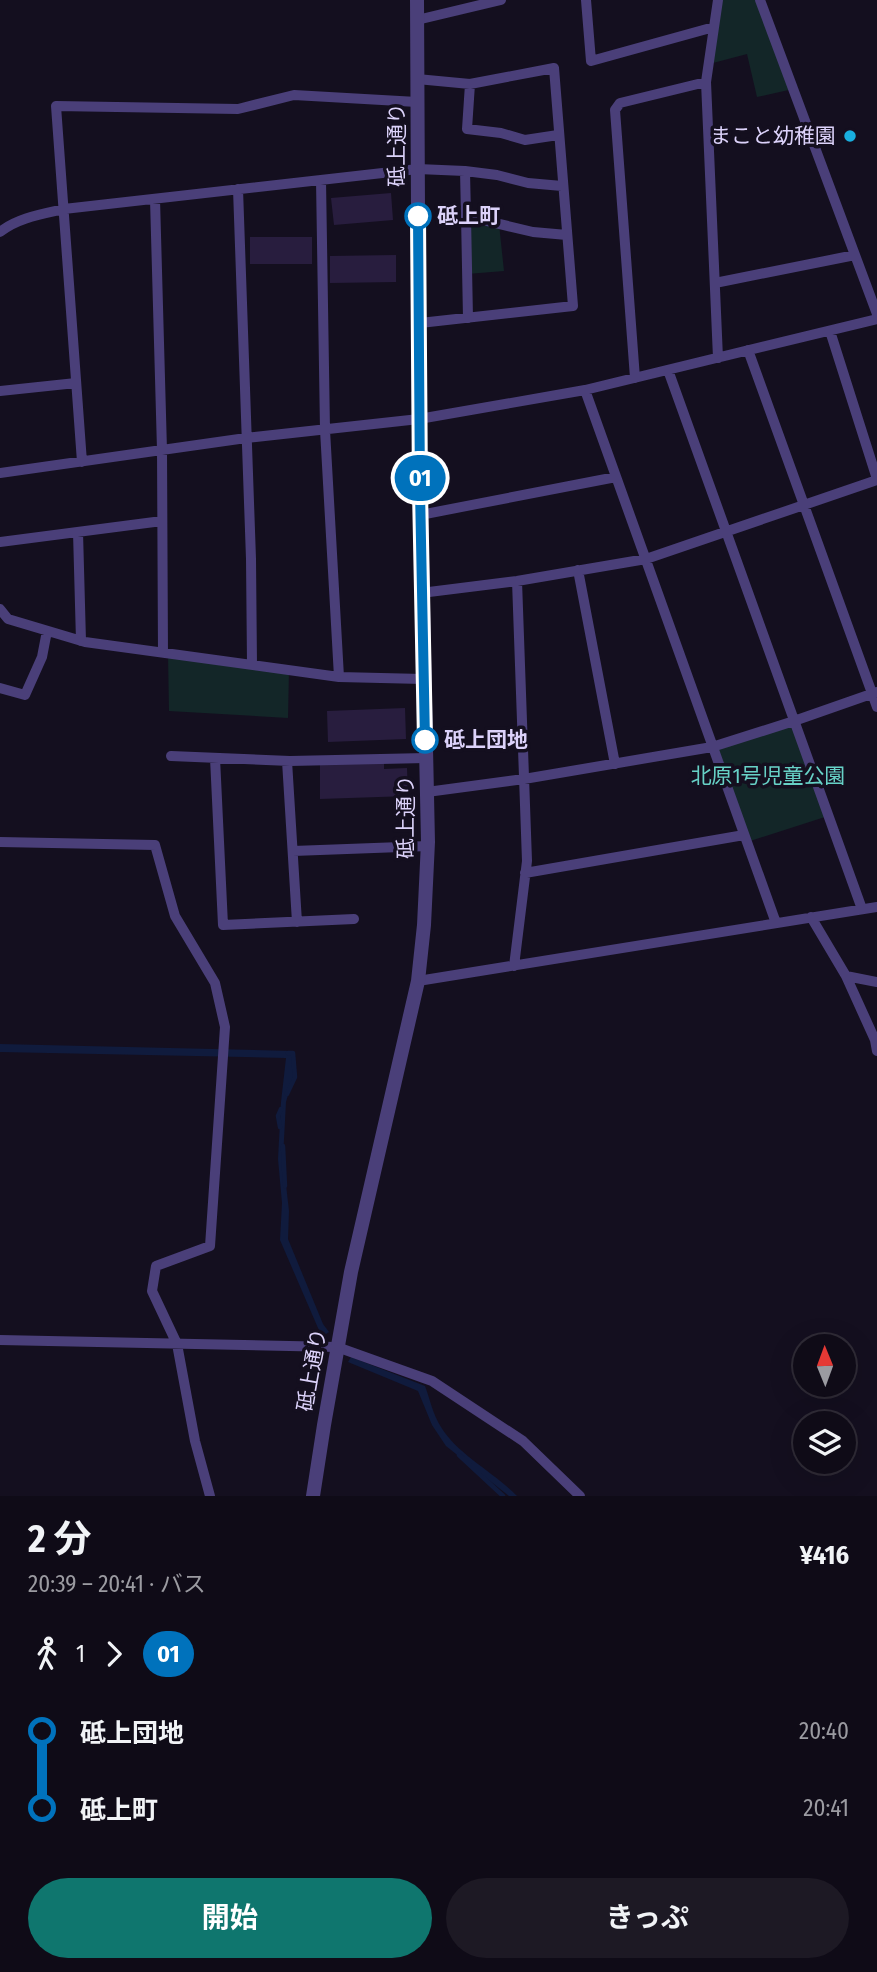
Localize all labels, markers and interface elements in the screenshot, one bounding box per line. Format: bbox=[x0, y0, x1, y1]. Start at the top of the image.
street label: 砥上通り bbox=[384, 103, 410, 187]
place label: まこと幼稚園 bbox=[710, 123, 836, 149]
marker: まこと幼稚園 bbox=[842, 128, 858, 144]
marker: 砥上町 bbox=[405, 203, 431, 229]
place label: 砥上町 bbox=[437, 203, 500, 229]
line badge: 01 bbox=[388, 455, 452, 501]
text: 01 bbox=[409, 464, 431, 492]
marker: 砥上団地 bbox=[412, 727, 438, 753]
place label: 砥上団地 bbox=[444, 727, 528, 753]
park label: 北原1号児童公園 bbox=[690, 763, 846, 789]
street label: 砥上通り bbox=[393, 775, 419, 859]
street label: 砥上通り bbox=[292, 1326, 332, 1414]
north arrow bbox=[793, 1334, 856, 1396]
map controls bbox=[793, 1334, 856, 1474]
button: layers bbox=[793, 1411, 856, 1474]
text: 2 分 bbox=[28, 1516, 92, 1562]
text: ¥416 bbox=[800, 1540, 849, 1571]
text: 20:39 – 20:41 · バス bbox=[28, 1570, 206, 1598]
icon: walk bbox=[28, 1635, 66, 1673]
icon: forward bbox=[95, 1635, 133, 1673]
text: 1 bbox=[76, 1640, 85, 1668]
text: 01 bbox=[157, 1640, 180, 1668]
text: 20:40 bbox=[799, 1717, 849, 1745]
text: 砥上団地 bbox=[80, 1718, 184, 1749]
text: 20:41 bbox=[803, 1794, 849, 1822]
text: 砥上町 bbox=[80, 1795, 158, 1826]
button: 開始 bbox=[28, 1878, 432, 1958]
button: きっぷ bbox=[446, 1878, 849, 1958]

